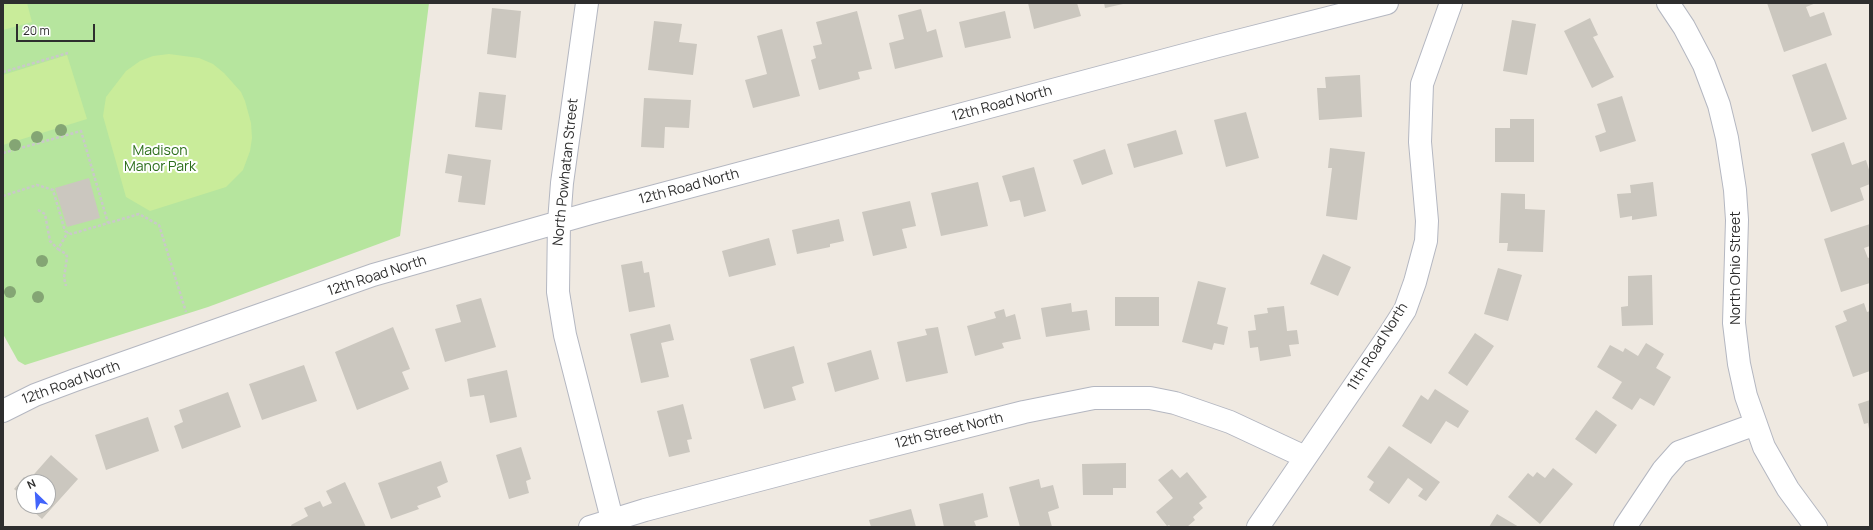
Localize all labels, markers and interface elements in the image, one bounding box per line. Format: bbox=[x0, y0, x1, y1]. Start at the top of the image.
scale bar bbox=[18, 16, 97, 42]
text: 20 m bbox=[23, 22, 50, 39]
street label: 12th Road North bbox=[950, 83, 1054, 125]
street label: North Powhatan Street bbox=[550, 97, 582, 247]
park label: Madison Manor Park bbox=[124, 143, 196, 176]
street label: 12th Road North bbox=[637, 166, 741, 208]
street label: North Ohio Street bbox=[1728, 211, 1744, 325]
street label: 12th Road North bbox=[325, 252, 429, 300]
street label: 11th Road North bbox=[1344, 300, 1412, 394]
street label: 12th Road North bbox=[20, 357, 122, 409]
street label: 12th Street North bbox=[893, 409, 1005, 453]
north arrow bbox=[16, 474, 56, 514]
text: N bbox=[24, 475, 38, 492]

